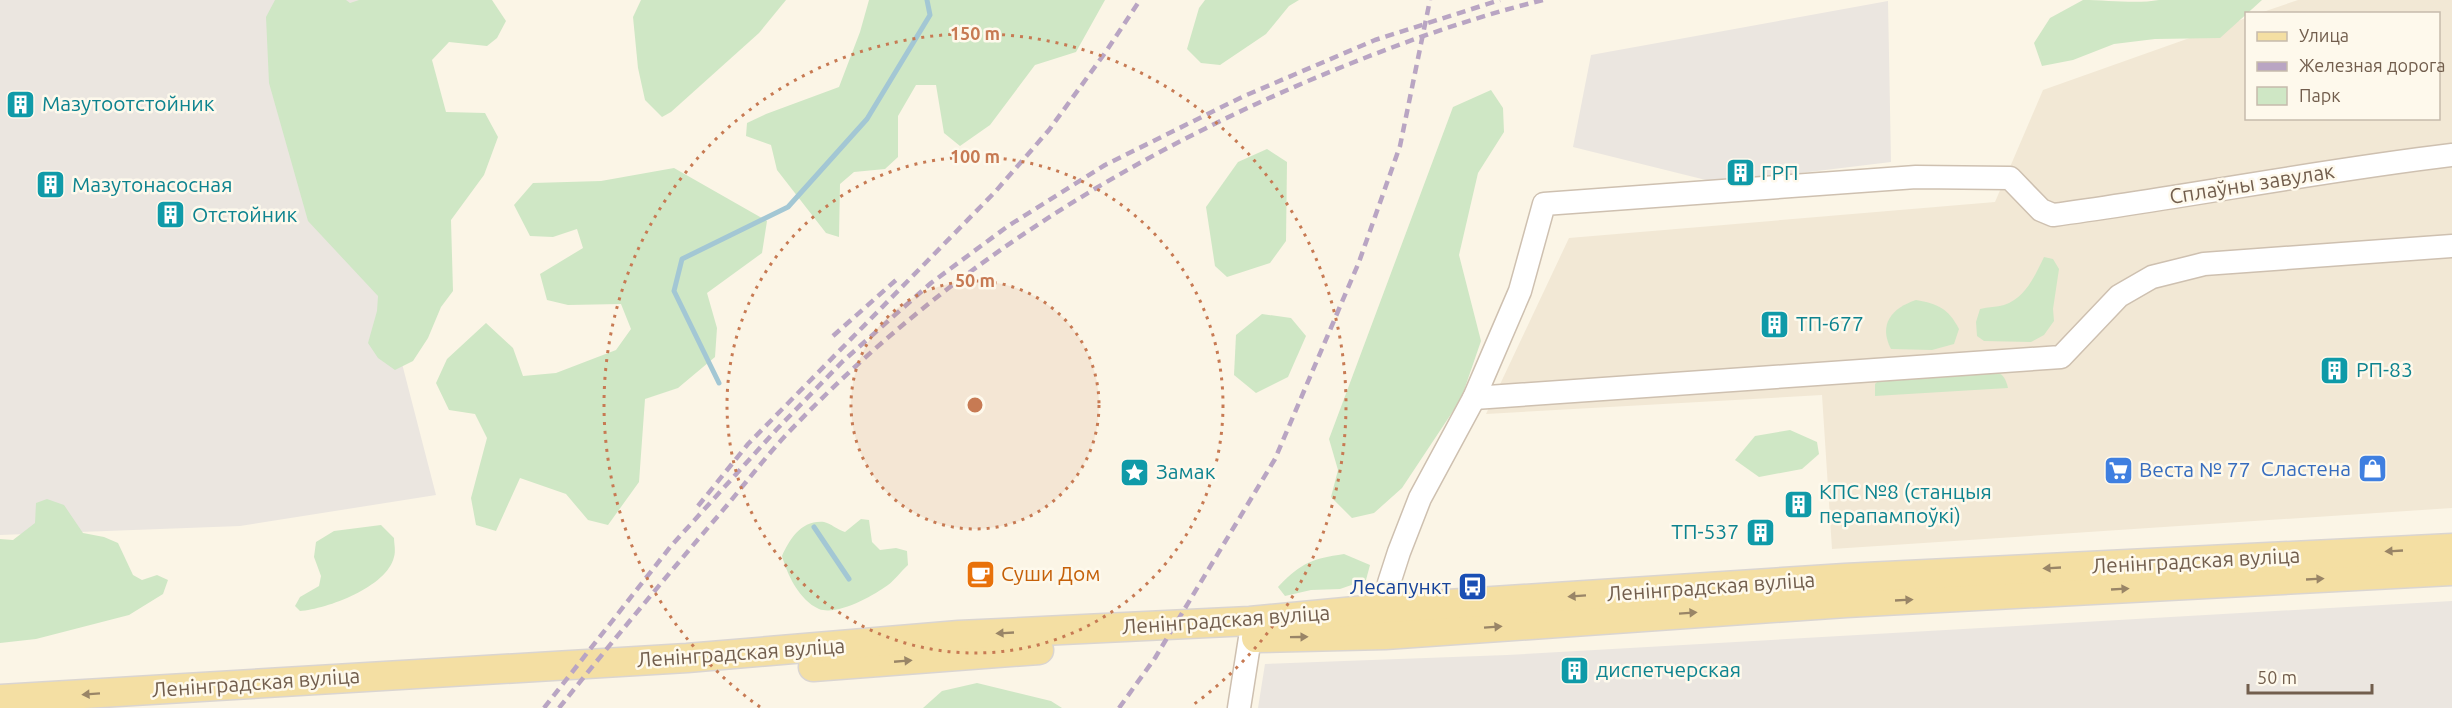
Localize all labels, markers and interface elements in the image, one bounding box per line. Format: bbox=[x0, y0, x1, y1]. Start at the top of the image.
legend bbox=[2245, 12, 2440, 120]
text: 150 m bbox=[950, 23, 1000, 43]
text: Улица bbox=[2299, 25, 2349, 45]
text: Железная дорога bbox=[2299, 55, 2446, 75]
text: Парк bbox=[2299, 85, 2340, 105]
building icon: Мазутоотстойник bbox=[5, 88, 37, 120]
place label: Мазутоотстойник bbox=[42, 91, 215, 115]
text: 100 m bbox=[950, 146, 1000, 166]
building icon: ГРП bbox=[1724, 157, 1756, 189]
street label: Сплаўны завулак bbox=[2168, 158, 2336, 208]
place label: ГРП bbox=[1761, 160, 1798, 184]
building icon: Мазутонасосная bbox=[35, 169, 67, 201]
place label: Мазутонасосная bbox=[72, 172, 232, 196]
building icon: Отстойник bbox=[155, 199, 187, 231]
place label: Отстойник bbox=[192, 202, 297, 226]
text: 50 m bbox=[955, 270, 995, 290]
building icon: ТП-677 bbox=[1759, 308, 1791, 340]
place label: ТП-677 bbox=[1796, 311, 1864, 335]
building icon: РП-83 bbox=[2319, 354, 2351, 386]
place label: РП-83 bbox=[2356, 357, 2413, 381]
centre of rings bbox=[965, 395, 985, 415]
shop icon: Сластена bbox=[2356, 453, 2388, 485]
supermarket icon: Веста № 77 bbox=[2102, 454, 2134, 486]
place icon: Замак bbox=[1119, 456, 1151, 488]
place label: Сластена bbox=[2261, 456, 2351, 480]
place label: Веста № 77 bbox=[2139, 457, 2251, 481]
place label: Замак bbox=[1156, 459, 1216, 483]
place label: КПС №8 (станцыя перапампоўкі) bbox=[1819, 479, 1992, 527]
building icon: КПС №8 (станцыя перапампоўкі) bbox=[1782, 488, 1814, 520]
building icon: ТП-537 bbox=[1744, 516, 1776, 548]
place label: ТП-537 bbox=[1671, 519, 1739, 543]
street label: Ленінградская вуліца bbox=[2091, 543, 2301, 577]
one-way arrow bbox=[2384, 547, 2403, 556]
cafe icon: Суши Дом bbox=[964, 558, 996, 590]
place label: Суши Дом bbox=[1001, 561, 1100, 585]
one-way arrow bbox=[2043, 564, 2062, 573]
street label: Ленінградская вуліца bbox=[1606, 567, 1816, 605]
bus stop icon: Лесапункт bbox=[1456, 571, 1488, 603]
place label: Лесапункт bbox=[1350, 574, 1452, 598]
one-way arrow bbox=[2305, 574, 2324, 583]
one-way arrow bbox=[2110, 584, 2129, 593]
one-way arrow bbox=[1567, 591, 1586, 601]
one-way arrow bbox=[1895, 595, 1914, 604]
street label: Ленінградская вуліца bbox=[1121, 600, 1331, 638]
one-way arrow bbox=[1678, 608, 1697, 618]
one-way arrow bbox=[1484, 622, 1503, 632]
one-way arrow bbox=[995, 628, 1014, 637]
one-way arrow bbox=[1289, 632, 1308, 642]
street label: Ленінградская вуліца bbox=[636, 633, 846, 671]
building icon: диспетчерская bbox=[1559, 654, 1591, 686]
one-way arrow bbox=[893, 656, 912, 666]
place label: диспетчерская bbox=[1596, 657, 1741, 681]
scale bar bbox=[2248, 657, 2372, 695]
street label: Ленінградская вуліца bbox=[151, 663, 361, 701]
text: 50 m bbox=[2257, 667, 2297, 687]
one-way arrow bbox=[81, 689, 100, 698]

